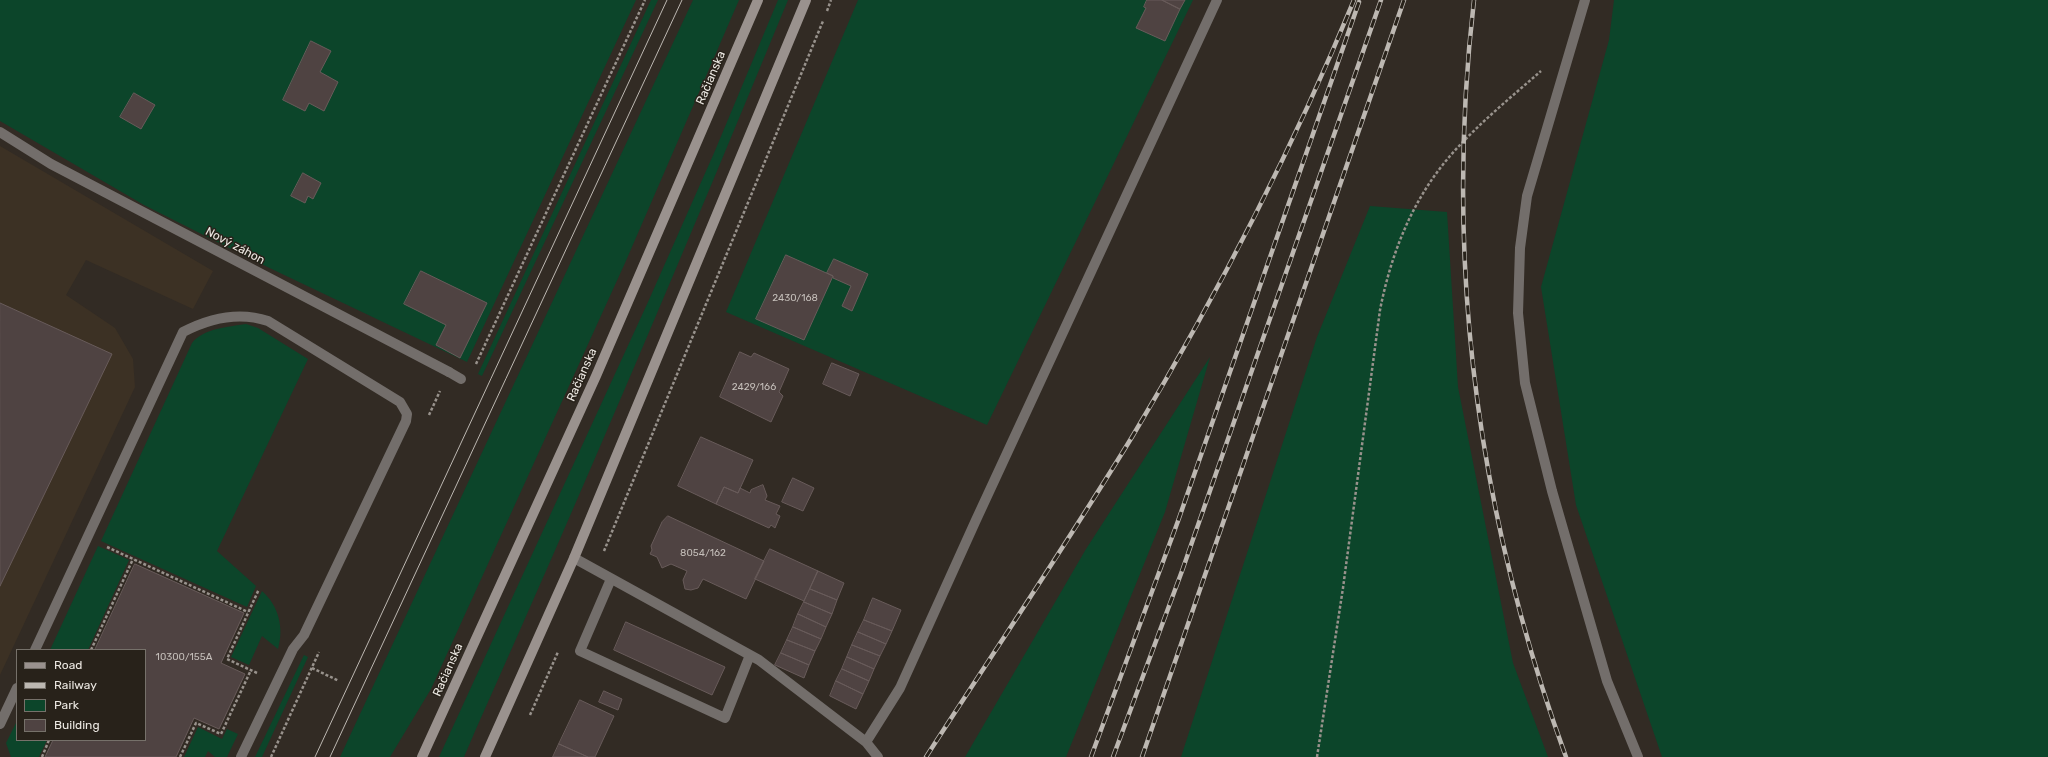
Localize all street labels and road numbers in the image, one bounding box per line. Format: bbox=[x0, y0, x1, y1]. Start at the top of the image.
street label: Račianska bbox=[693, 49, 729, 107]
street label: Nový záhon bbox=[203, 224, 267, 268]
street label: Račianska bbox=[564, 346, 600, 404]
street label: Račianska bbox=[430, 641, 466, 699]

